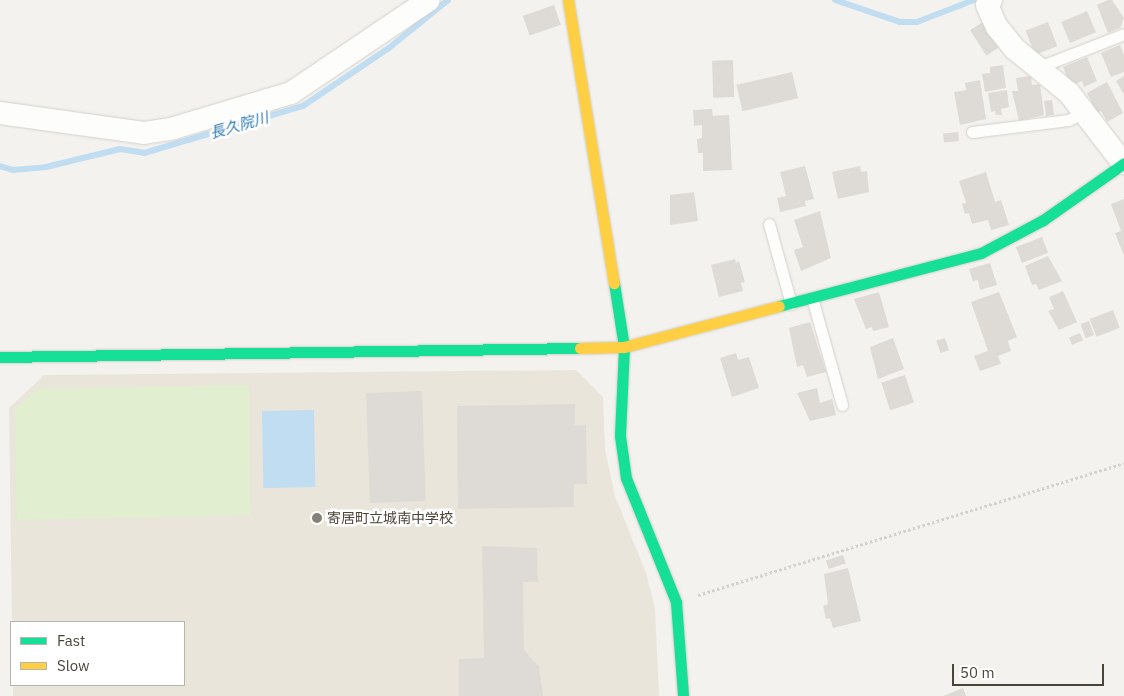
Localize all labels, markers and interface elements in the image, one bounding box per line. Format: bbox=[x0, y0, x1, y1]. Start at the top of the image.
water label: 長久院川 bbox=[208, 108, 270, 142]
place label: 寄居町立城南中学校 bbox=[327, 510, 453, 526]
marker: 寄居町立城南中学校 bbox=[311, 512, 323, 524]
legend bbox=[10, 621, 185, 686]
text: Fast bbox=[57, 631, 85, 650]
scale bar bbox=[954, 654, 1106, 686]
text: Slow bbox=[57, 656, 90, 675]
text: 50 m bbox=[960, 663, 995, 682]

